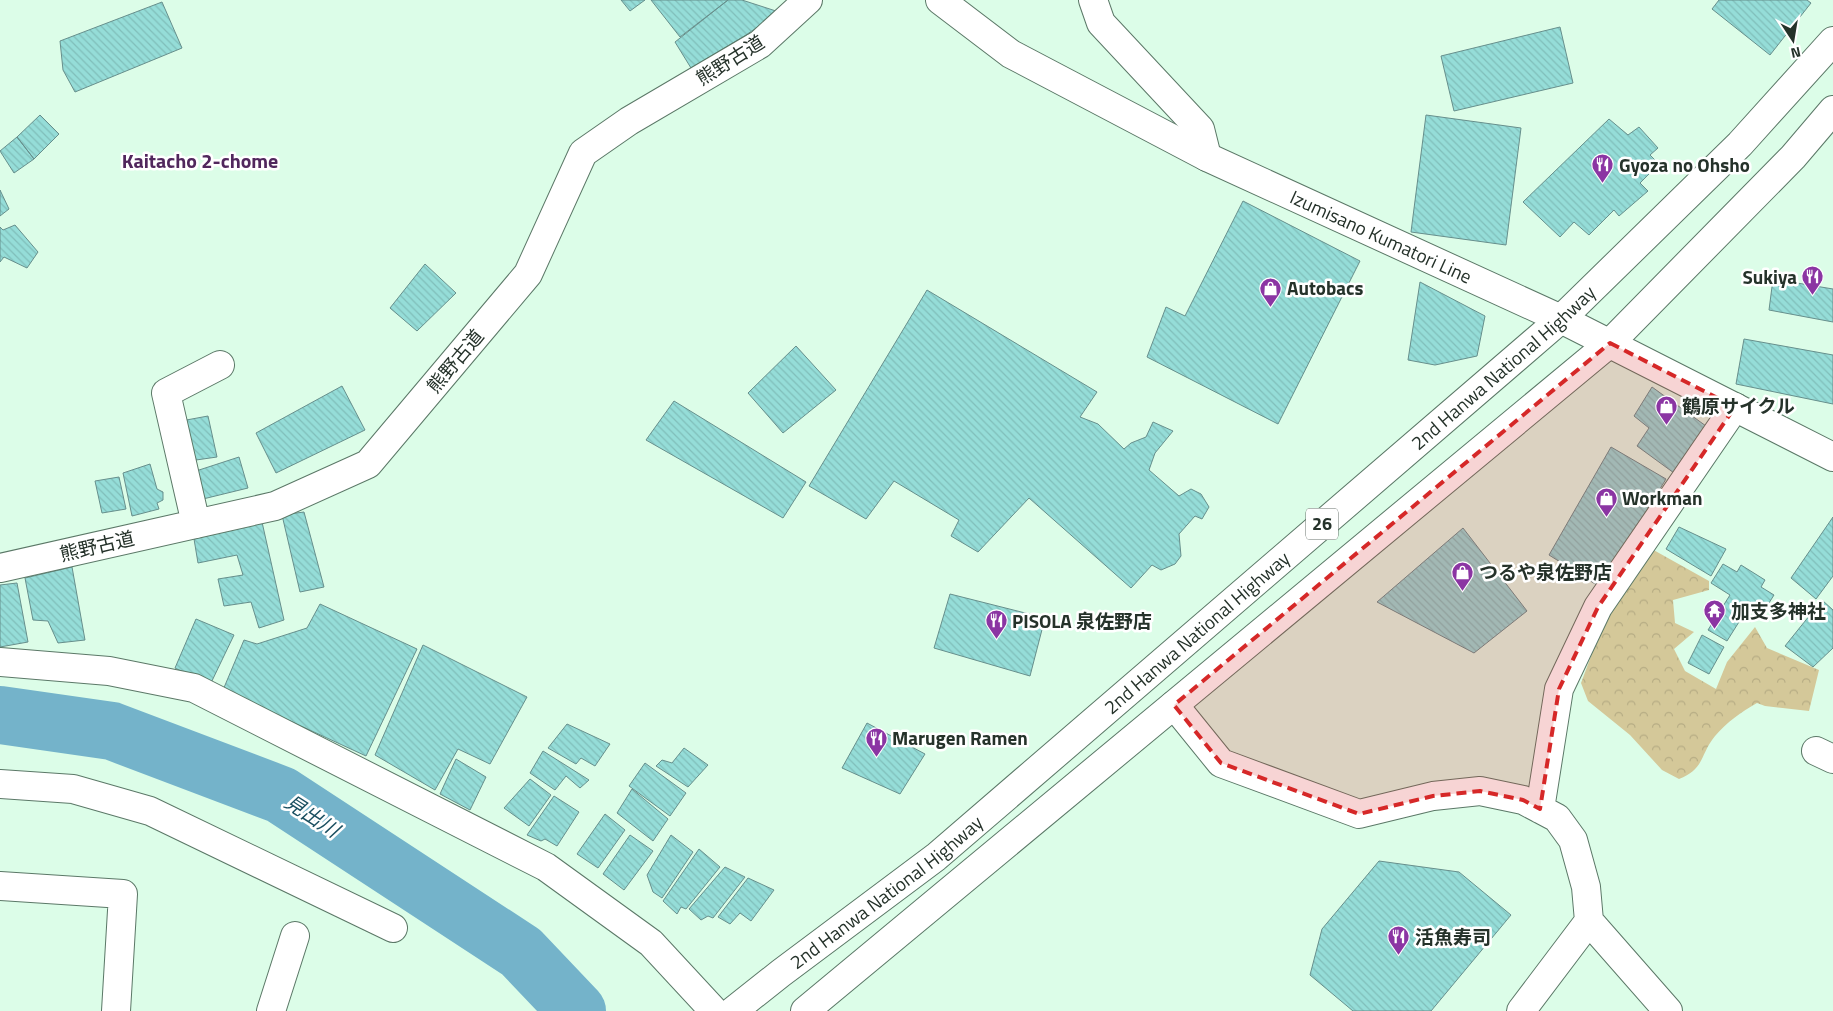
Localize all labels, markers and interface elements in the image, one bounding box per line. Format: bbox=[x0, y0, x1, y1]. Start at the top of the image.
north arrow bbox=[1768, 15, 1818, 65]
street label: 熊野古道 bbox=[690, 27, 770, 92]
text: N bbox=[1789, 42, 1803, 64]
district label: Kaitacho 2-chome bbox=[122, 145, 278, 176]
place label: Gyoza no Ohsho bbox=[1619, 150, 1750, 179]
restaurant icon: Gyoza no Ohsho bbox=[1591, 153, 1615, 184]
street label: Izumisano Kumatori Line bbox=[1286, 182, 1477, 290]
place label: Sukiya bbox=[1742, 262, 1797, 291]
restaurant icon: Sukiya bbox=[1801, 265, 1825, 296]
place label: Autobacs bbox=[1287, 273, 1363, 302]
shop icon: Autobacs bbox=[1259, 276, 1283, 307]
street label: 2nd Hanwa National Highway bbox=[1404, 278, 1602, 456]
street label: 熊野古道 bbox=[419, 322, 490, 399]
place label: 鶴原サイクル bbox=[1682, 391, 1795, 420]
shop icon: 鶴原サイクル bbox=[1654, 394, 1678, 425]
place label: Workman bbox=[1622, 483, 1702, 512]
shop icon: Workman bbox=[1594, 486, 1618, 517]
road number: 26 bbox=[1306, 508, 1338, 540]
street label: 熊野古道 bbox=[57, 523, 137, 568]
street label: 2nd Hanwa National Highway bbox=[1097, 544, 1296, 720]
place label: つるや泉佐野店 bbox=[1479, 557, 1612, 586]
shop icon: つるや泉佐野店 bbox=[1451, 560, 1475, 591]
place label: 加支多神社 bbox=[1731, 596, 1826, 625]
temple icon: 加支多神社 bbox=[1703, 599, 1727, 630]
place label: PISOLA 泉佐野店 bbox=[1012, 606, 1152, 635]
restaurant icon: PISOLA 泉佐野店 bbox=[984, 609, 1008, 640]
place label: Marugen Ramen bbox=[892, 723, 1028, 752]
restaurant icon: Marugen Ramen bbox=[864, 726, 888, 757]
water label: 見出川 bbox=[279, 786, 348, 846]
street label: 2nd Hanwa National Highway bbox=[783, 808, 989, 976]
place label: 活魚寿司 bbox=[1415, 922, 1491, 951]
restaurant icon: 活魚寿司 bbox=[1387, 925, 1411, 956]

